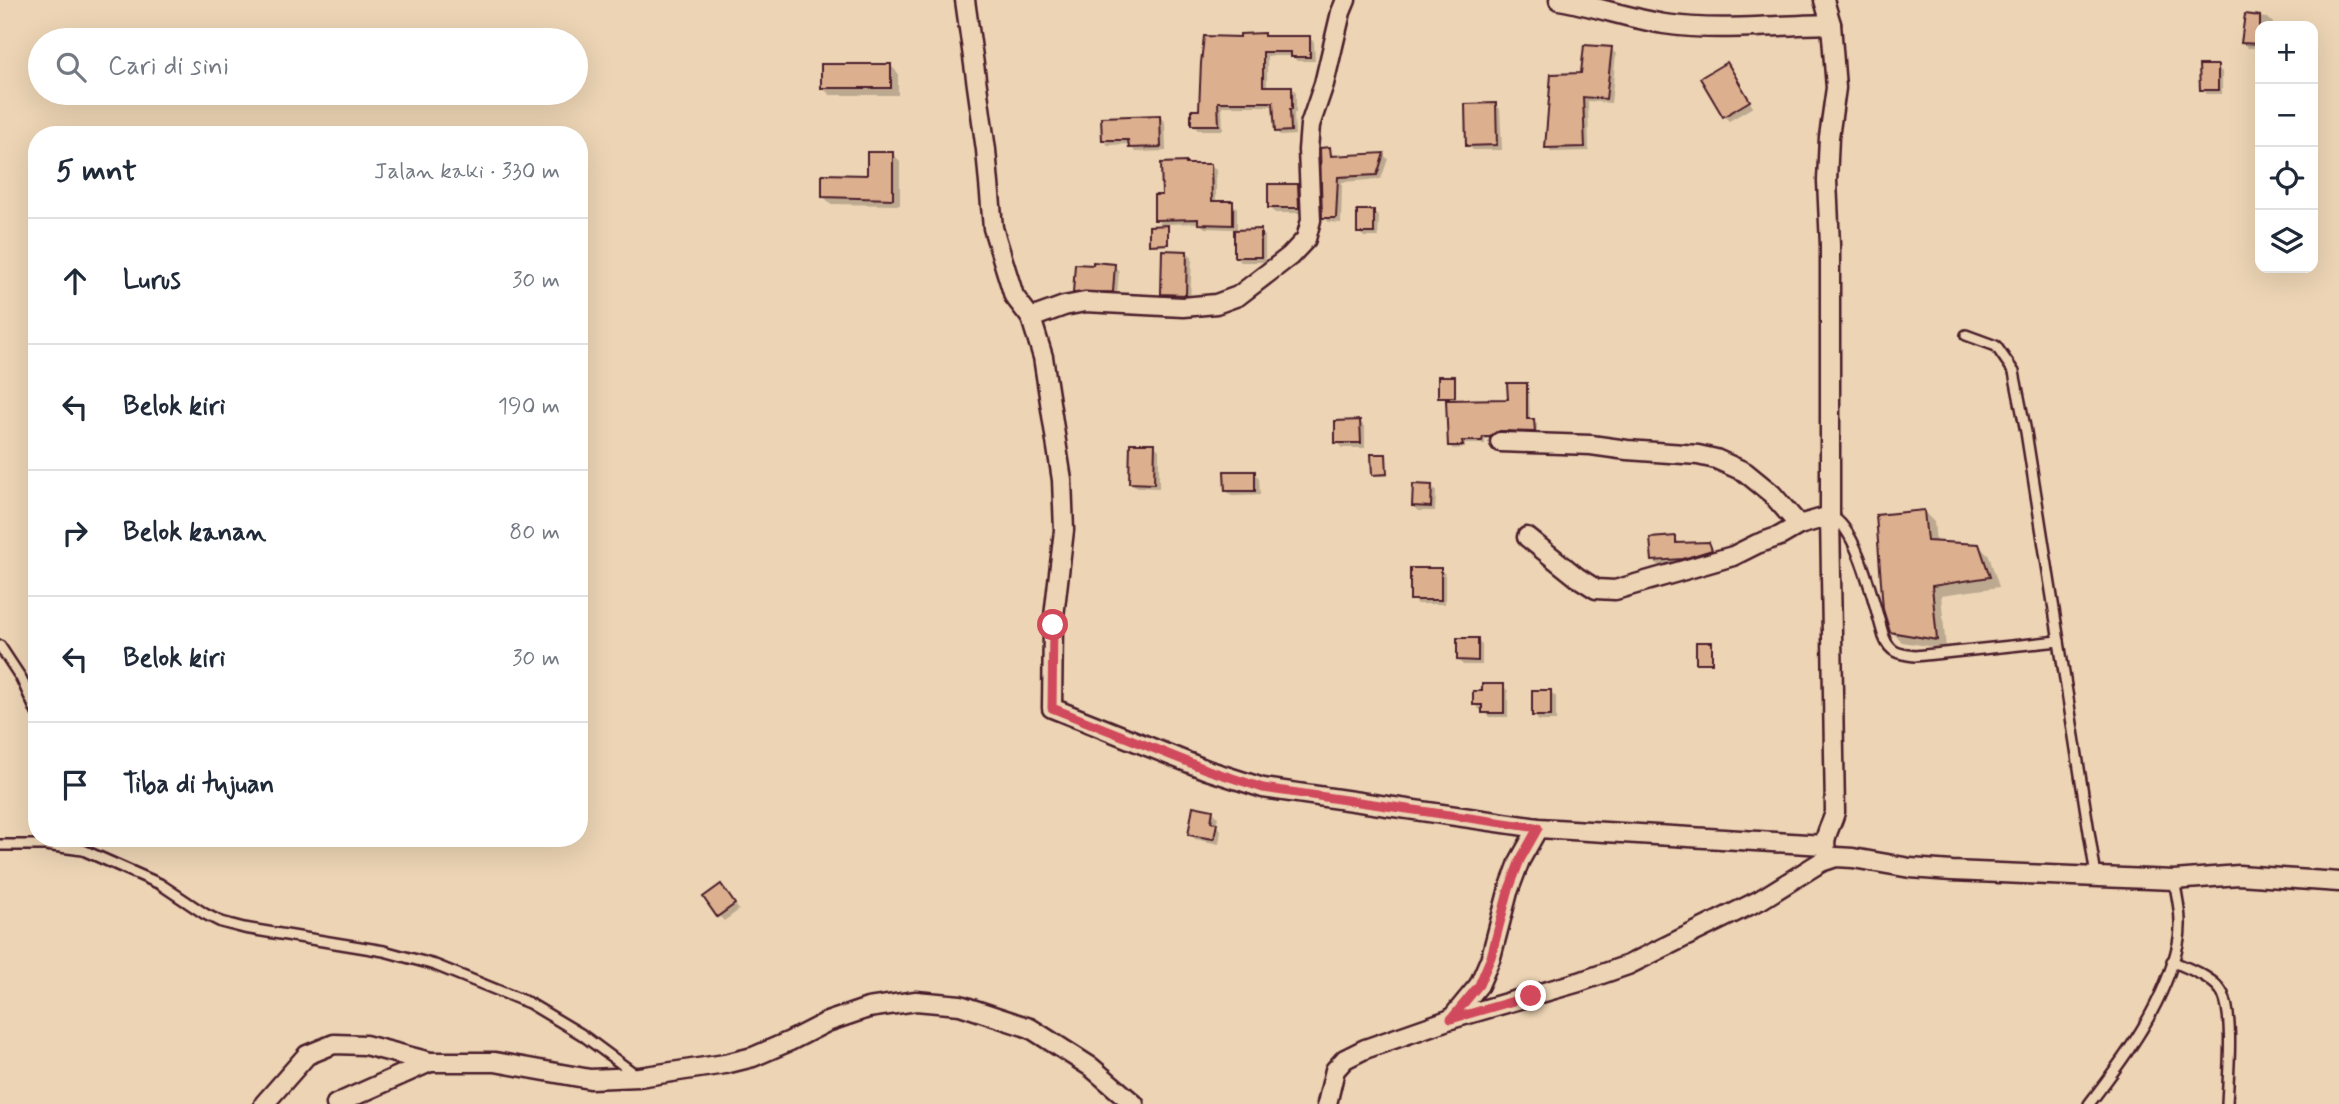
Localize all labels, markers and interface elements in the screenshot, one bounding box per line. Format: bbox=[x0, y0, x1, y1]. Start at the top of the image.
map controls bbox=[2255, 21, 2318, 273]
button: + bbox=[2255, 21, 2318, 84]
search box bbox=[28, 28, 588, 105]
icon: search bbox=[52, 48, 90, 86]
text: Cari di sini bbox=[108, 50, 229, 84]
button: − bbox=[2255, 84, 2318, 147]
button: locate bbox=[2255, 147, 2318, 210]
text: 5 mnt bbox=[56, 152, 137, 191]
text: Jalan kaki · 330 m bbox=[374, 157, 560, 187]
button: layers bbox=[2255, 210, 2318, 273]
icon: ahead bbox=[56, 262, 94, 300]
text: Lurus bbox=[123, 264, 181, 298]
text: 30 m bbox=[512, 266, 560, 296]
icon: left bbox=[56, 388, 94, 426]
text: Belok kiri bbox=[123, 390, 225, 424]
text: 190 m bbox=[498, 392, 560, 422]
icon: right bbox=[56, 514, 94, 552]
text: Belok kanan bbox=[123, 516, 266, 550]
text: 80 m bbox=[509, 518, 560, 548]
route start bbox=[1037, 609, 1068, 640]
icon: left bbox=[56, 640, 94, 678]
text: Belok kiri bbox=[123, 642, 225, 676]
text: 30 m bbox=[512, 644, 560, 674]
icon: arrive bbox=[56, 766, 94, 804]
text: Tiba di tujuan bbox=[123, 768, 274, 802]
route end bbox=[1515, 980, 1546, 1011]

